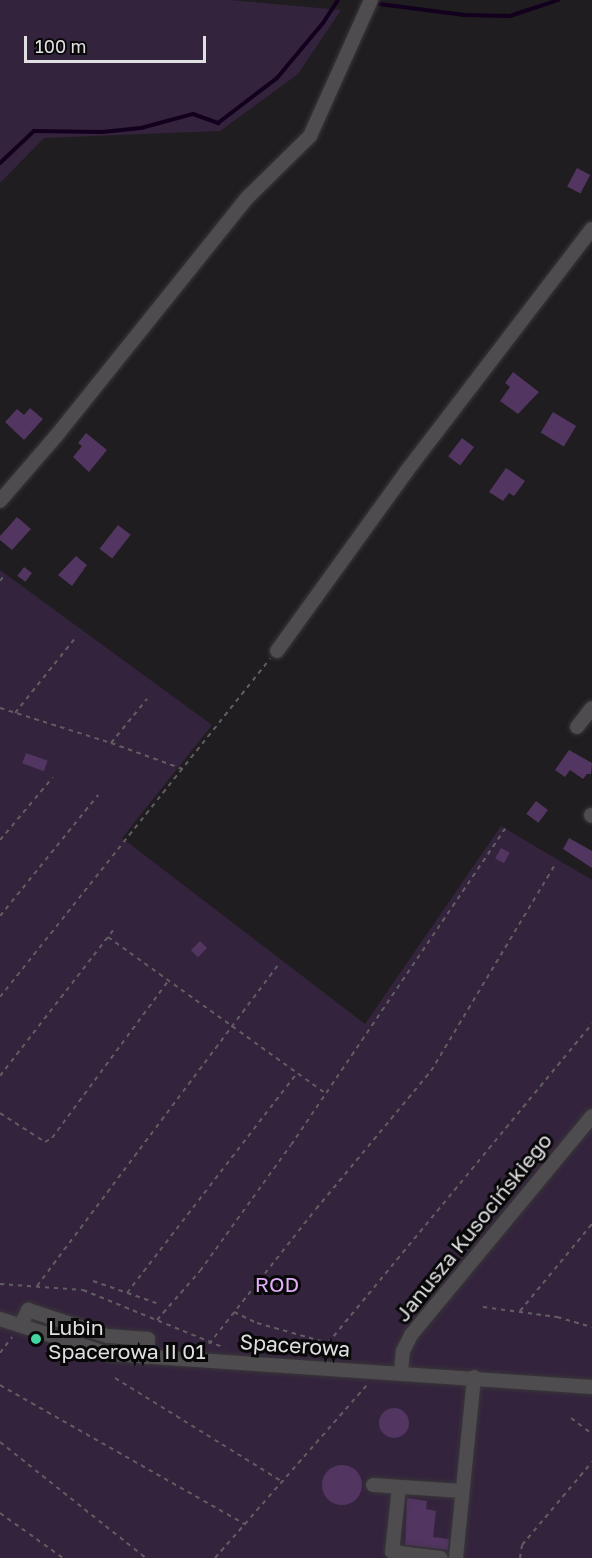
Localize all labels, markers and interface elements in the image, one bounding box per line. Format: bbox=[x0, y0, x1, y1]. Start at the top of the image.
scale bar bbox=[27, 24, 208, 62]
text: 100 m bbox=[35, 35, 86, 57]
street label: Janusza Kusocińskiego bbox=[389, 1128, 557, 1326]
park label: ROD bbox=[255, 1271, 299, 1297]
place label: Lubin Spacerowa II 01 bbox=[48, 1314, 206, 1364]
street label: Spacerowa bbox=[239, 1329, 351, 1361]
marker: Lubin Spacerowa II 01 bbox=[29, 1332, 43, 1346]

